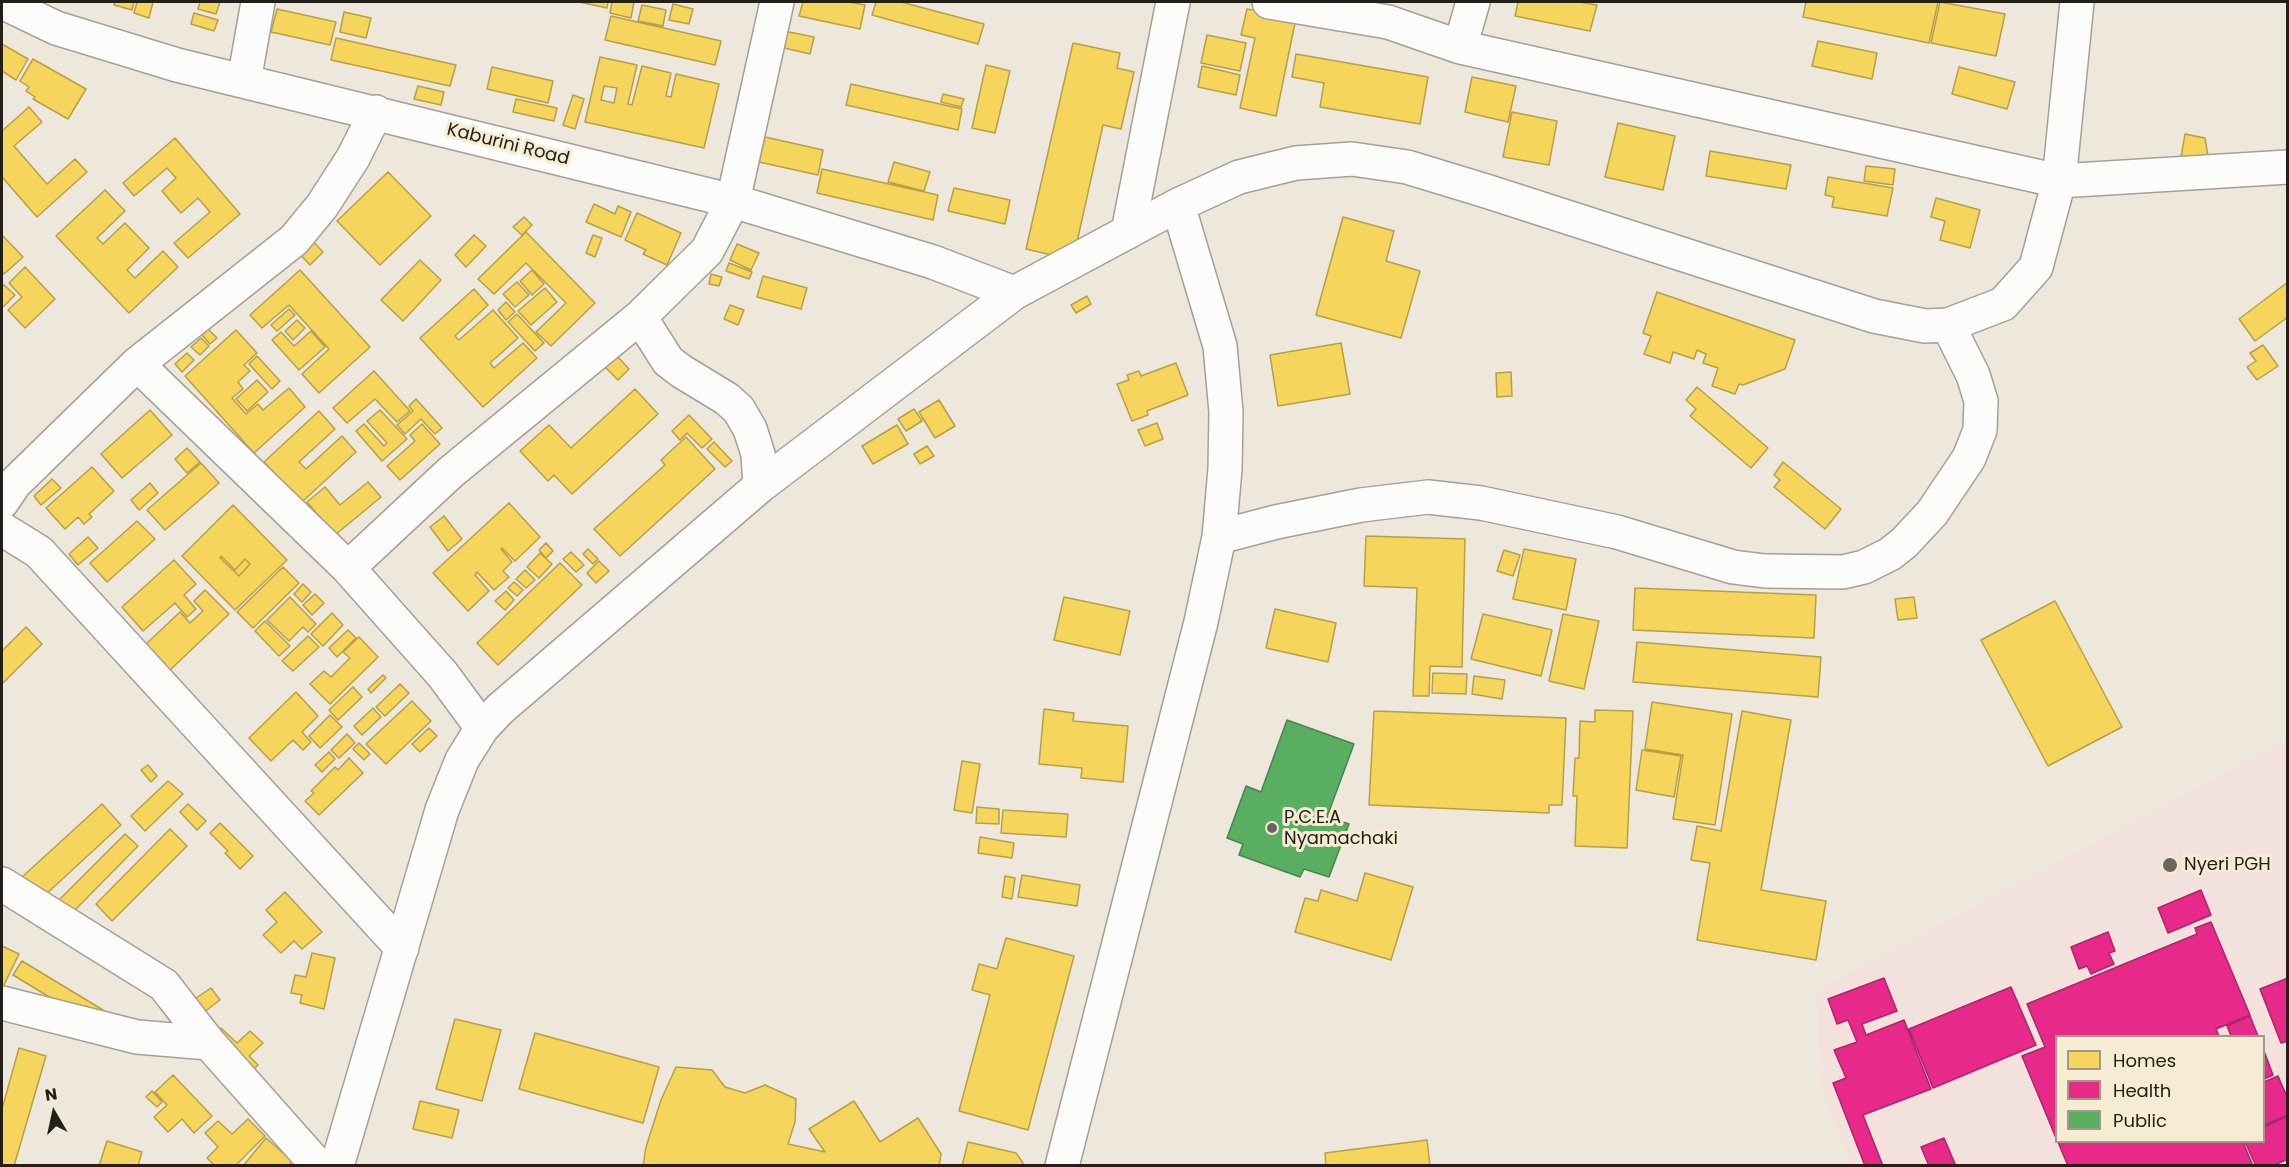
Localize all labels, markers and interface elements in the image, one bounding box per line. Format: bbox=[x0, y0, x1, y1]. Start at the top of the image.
street label: Kaburini Road bbox=[445, 119, 571, 171]
place label: P.C.E.A Nyamachaki bbox=[1284, 807, 1398, 850]
marker: P.C.E.A Nyamachaki bbox=[1265, 821, 1279, 835]
place label: Nyeri PGH bbox=[2184, 854, 2271, 876]
marker: Nyeri PGH bbox=[2161, 856, 2179, 874]
legend bbox=[2055, 1035, 2265, 1143]
text: Homes bbox=[2113, 1048, 2176, 1073]
text: Health bbox=[2113, 1078, 2171, 1103]
text: N bbox=[43, 1082, 59, 1107]
north arrow bbox=[24, 1083, 84, 1143]
text: Public bbox=[2113, 1108, 2167, 1133]

